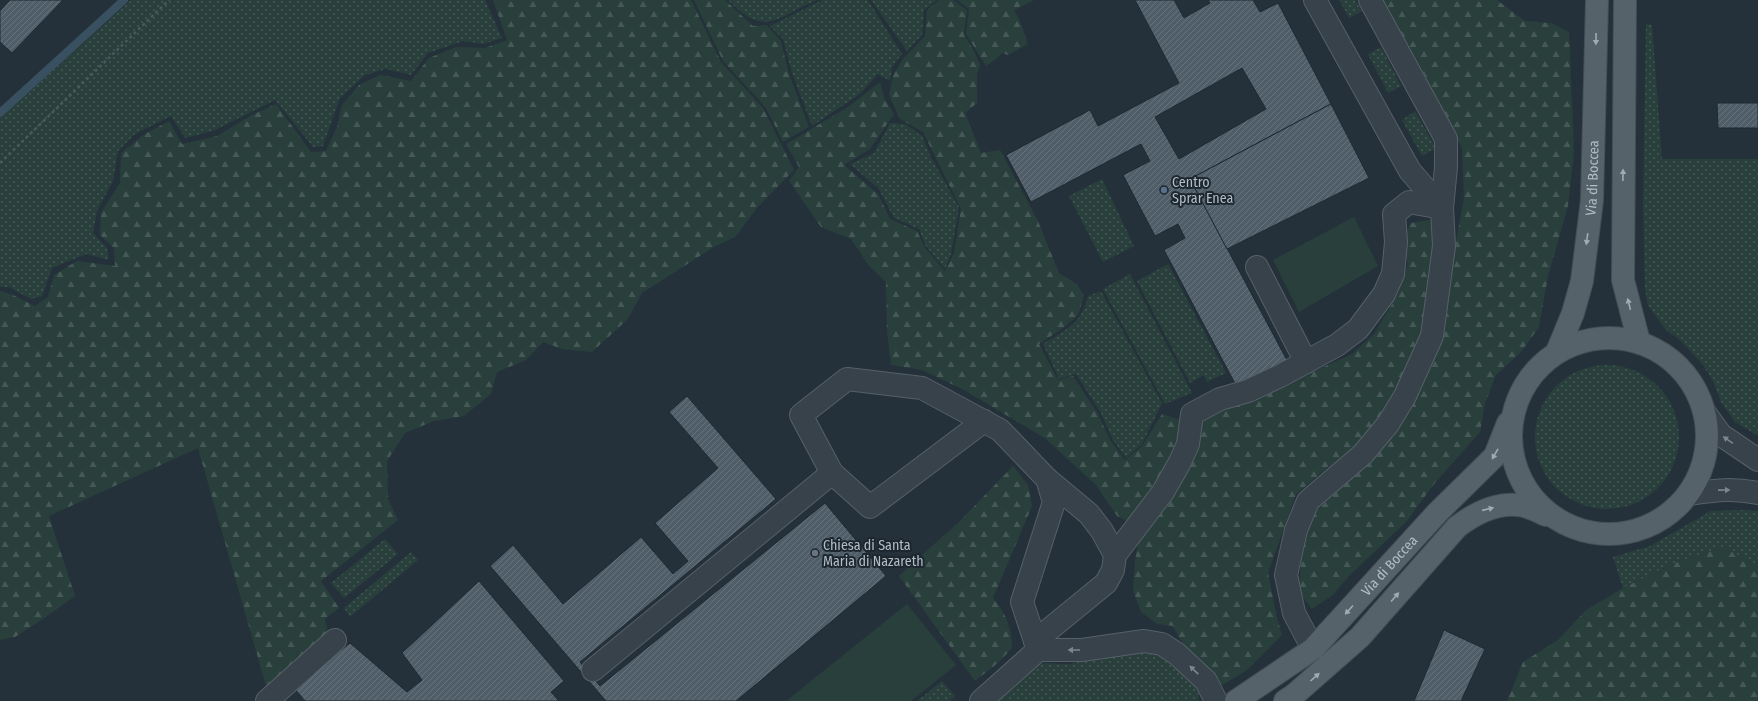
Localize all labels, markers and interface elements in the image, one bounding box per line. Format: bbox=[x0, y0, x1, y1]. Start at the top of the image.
one-way arrow bbox=[1593, 33, 1599, 46]
street label: Via di Boccea bbox=[1582, 140, 1602, 217]
one-way arrow bbox=[1620, 168, 1626, 181]
place label: Centro Sprar Enea bbox=[1172, 174, 1233, 207]
marker: Centro Sprar Enea bbox=[1159, 185, 1169, 195]
one-way arrow bbox=[1584, 233, 1590, 245]
one-way arrow bbox=[1626, 298, 1632, 310]
one-way arrow bbox=[1723, 436, 1733, 444]
one-way arrow bbox=[1491, 448, 1498, 460]
one-way arrow bbox=[1718, 487, 1731, 493]
one-way arrow bbox=[1482, 506, 1494, 512]
street label: Via di Boccea bbox=[1358, 532, 1421, 599]
place label: Chiesa di Santa Maria di Nazareth bbox=[823, 537, 924, 570]
marker: Chiesa di Santa Maria di Nazareth bbox=[810, 548, 820, 558]
one-way arrow bbox=[1390, 592, 1399, 602]
one-way arrow bbox=[1344, 605, 1354, 615]
one-way arrow bbox=[1067, 647, 1080, 653]
one-way arrow bbox=[1189, 665, 1199, 675]
one-way arrow bbox=[1310, 672, 1320, 681]

